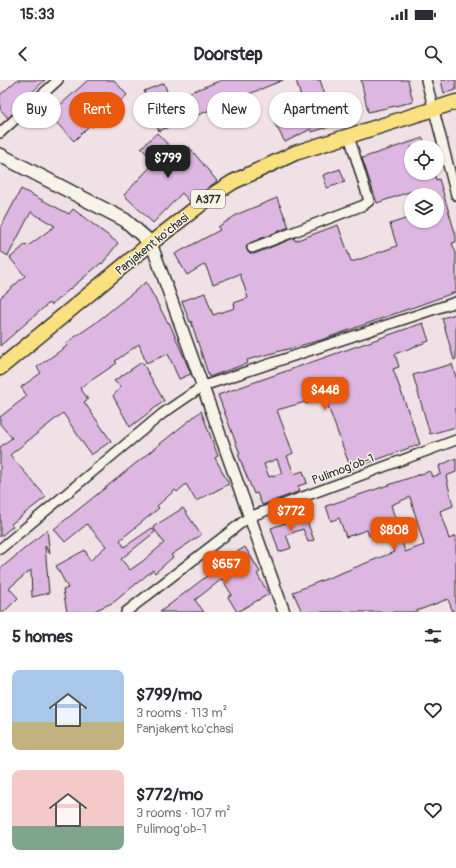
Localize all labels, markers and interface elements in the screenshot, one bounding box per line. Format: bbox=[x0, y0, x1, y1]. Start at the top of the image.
text: 15:33 bbox=[20, 5, 55, 24]
icon: back bbox=[12, 43, 34, 65]
text: Doorstep bbox=[193, 43, 263, 66]
icon: search bbox=[422, 43, 444, 65]
chip: Buy bbox=[12, 92, 61, 128]
chip: Rent bbox=[69, 92, 125, 128]
chip: Filters bbox=[133, 92, 199, 128]
chip: New bbox=[207, 92, 261, 128]
chip: Apartment bbox=[269, 92, 362, 128]
map controls bbox=[404, 140, 444, 228]
button: locate bbox=[404, 140, 444, 180]
pin: $799 bbox=[144, 145, 192, 179]
text: $799 bbox=[154, 150, 182, 166]
button: layers bbox=[404, 188, 444, 228]
road number: A377 bbox=[191, 190, 225, 208]
street label: Panjakent ko'chasi bbox=[113, 210, 192, 279]
pin: $448 bbox=[301, 377, 349, 411]
text: $448 bbox=[311, 382, 339, 398]
street label: Pulimog’ob-1 bbox=[310, 451, 376, 488]
pin: $772 bbox=[267, 498, 315, 532]
text: $772 bbox=[277, 503, 305, 519]
pin: $808 bbox=[370, 517, 418, 551]
text: $808 bbox=[379, 522, 409, 538]
pin: $657 bbox=[202, 551, 250, 585]
text: $657 bbox=[212, 556, 240, 572]
icon: filters bbox=[422, 625, 444, 647]
text: 5 homes bbox=[12, 626, 73, 647]
text: $799/mo bbox=[136, 684, 202, 705]
icon: home bbox=[44, 686, 92, 734]
icon: heart bbox=[422, 699, 444, 721]
text: 3 rooms · 113 m² bbox=[136, 705, 227, 721]
text: Panjakent ko'chasi bbox=[136, 721, 233, 737]
text: $772/mo bbox=[136, 784, 203, 805]
icon: home bbox=[44, 786, 92, 834]
icon: heart bbox=[422, 799, 444, 821]
text: 3 rooms · 107 m² bbox=[136, 805, 231, 821]
text: Pulimog’ob-1 bbox=[136, 821, 207, 837]

